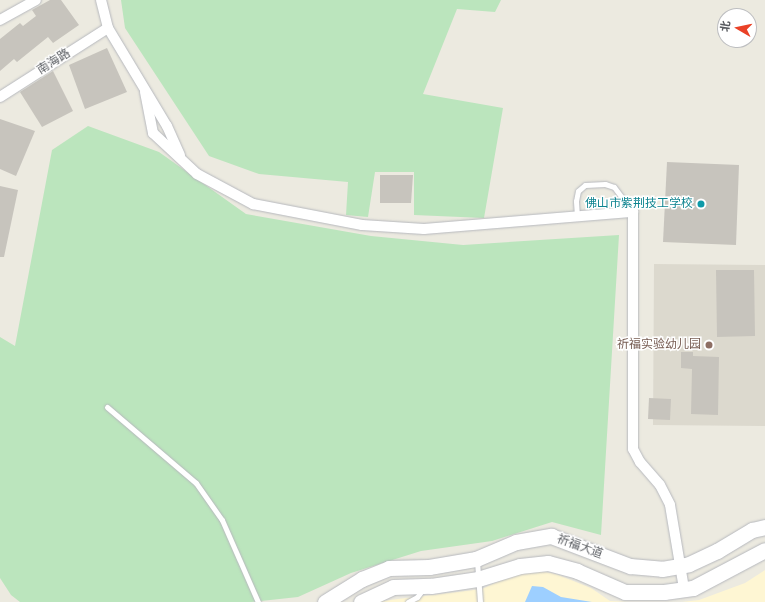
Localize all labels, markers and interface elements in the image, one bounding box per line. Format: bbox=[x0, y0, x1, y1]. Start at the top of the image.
north arrow bbox=[717, 8, 757, 48]
text: 北 bbox=[718, 20, 733, 33]
street label: 南海路 bbox=[35, 46, 73, 78]
place label: 佛山市紫荆技工学校 bbox=[585, 197, 693, 211]
marker: 佛山市紫荆技工学校 bbox=[696, 199, 706, 209]
place label: 祈福实验幼儿园 bbox=[617, 338, 701, 352]
marker: 祈福实验幼儿园 bbox=[704, 340, 714, 350]
street label: 祈福大道 bbox=[555, 532, 605, 562]

